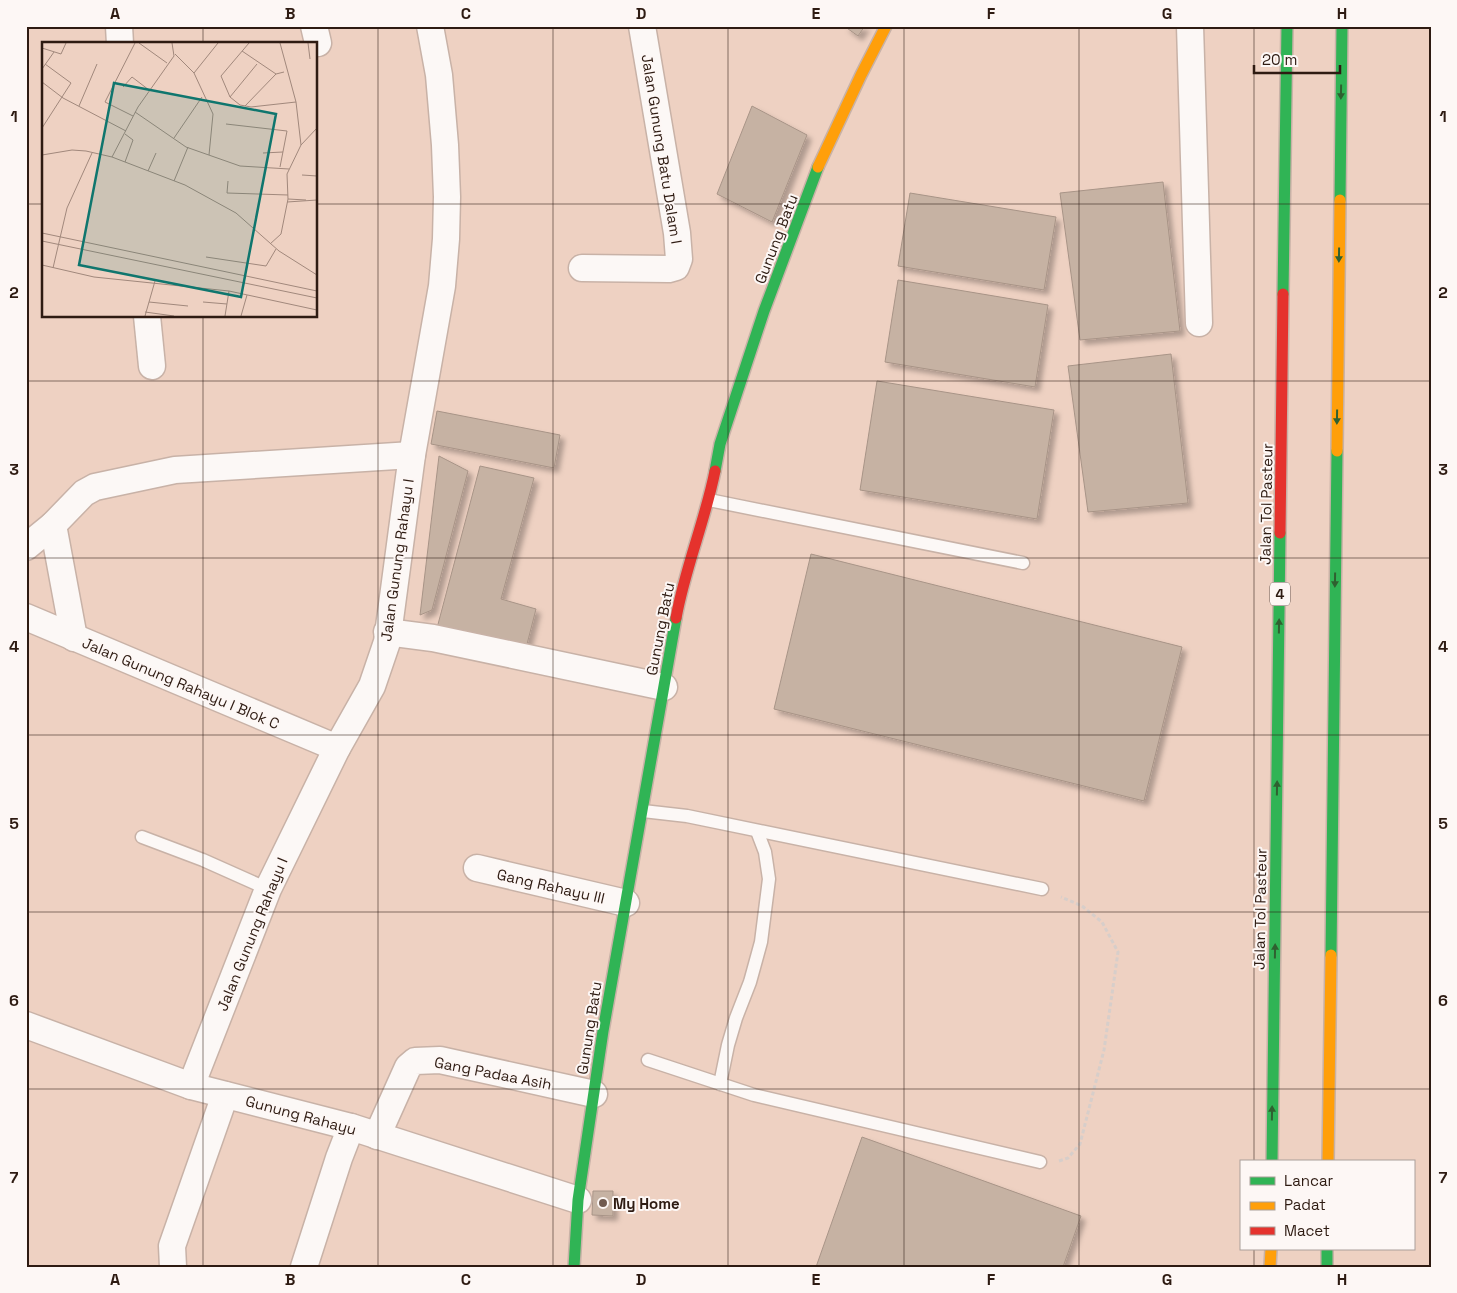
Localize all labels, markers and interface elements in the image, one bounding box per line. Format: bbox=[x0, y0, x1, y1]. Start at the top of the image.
text: A bbox=[110, 3, 120, 24]
text: B bbox=[285, 3, 295, 24]
text: C bbox=[461, 3, 471, 24]
text: D bbox=[636, 3, 646, 24]
text: E bbox=[812, 3, 821, 24]
text: F bbox=[987, 3, 996, 24]
text: G bbox=[1162, 3, 1172, 24]
text: H bbox=[1337, 3, 1347, 24]
inset map bbox=[42, 42, 318, 318]
scale bar bbox=[1254, 42, 1341, 74]
text: 20 m bbox=[1262, 50, 1297, 69]
street label: Jalan Gunung Batu Dalam I bbox=[638, 53, 686, 245]
one-way arrow bbox=[1337, 85, 1345, 101]
text: 1 bbox=[10, 106, 18, 127]
text: 1 bbox=[1439, 106, 1447, 127]
street label: Gunung Batu bbox=[750, 192, 802, 286]
one-way arrow bbox=[1335, 247, 1343, 263]
text: 2 bbox=[9, 282, 19, 303]
text: 2 bbox=[1438, 282, 1448, 303]
one-way arrow bbox=[1333, 410, 1341, 426]
street label: Jalan Tol Pasteur bbox=[1255, 443, 1277, 565]
text: 3 bbox=[9, 459, 19, 480]
text: 3 bbox=[1438, 459, 1448, 480]
street label: Jalan Gunung Rahayu I bbox=[376, 477, 418, 643]
one-way arrow bbox=[1331, 572, 1339, 588]
street label: Gunung Batu bbox=[642, 581, 678, 677]
road number: 4 bbox=[1270, 582, 1290, 606]
one-way arrow bbox=[1275, 617, 1283, 633]
street label: Jalan Gunung Rahayu I Blok C bbox=[80, 633, 282, 733]
text: 4 bbox=[9, 636, 19, 657]
text: 4 bbox=[1438, 636, 1448, 657]
one-way arrow bbox=[1273, 780, 1281, 796]
text: 5 bbox=[9, 813, 19, 834]
text: 5 bbox=[1438, 813, 1448, 834]
street label: Jalan Tol Pasteur bbox=[1249, 848, 1271, 970]
street label: Jalan Gunung Rahayu I bbox=[212, 854, 292, 1014]
street label: Gang Rahayu III bbox=[495, 864, 607, 908]
one-way arrow bbox=[1271, 942, 1279, 958]
street label: Gunung Batu bbox=[572, 980, 606, 1076]
text: 6 bbox=[9, 990, 19, 1011]
text: 6 bbox=[1438, 990, 1448, 1011]
street label: Gang Padaa Asih bbox=[433, 1052, 553, 1094]
street label: Gunung Rahayu bbox=[243, 1091, 359, 1139]
one-way arrow bbox=[1269, 1105, 1277, 1121]
legend bbox=[1240, 1160, 1414, 1250]
text: 7 bbox=[10, 1167, 19, 1188]
text: 7 bbox=[1439, 1167, 1448, 1188]
text: Lancar bbox=[1284, 1171, 1334, 1190]
place label: My Home bbox=[613, 1194, 680, 1213]
text: Padat bbox=[1284, 1195, 1326, 1214]
marker: My Home bbox=[597, 1197, 609, 1209]
text: Macet bbox=[1284, 1221, 1330, 1240]
text: A bbox=[110, 1269, 120, 1290]
text: B bbox=[285, 1269, 295, 1290]
text: C bbox=[461, 1269, 471, 1290]
text: D bbox=[636, 1269, 646, 1290]
text: E bbox=[812, 1269, 821, 1290]
text: F bbox=[987, 1269, 996, 1290]
text: G bbox=[1162, 1269, 1172, 1290]
text: H bbox=[1337, 1269, 1347, 1290]

